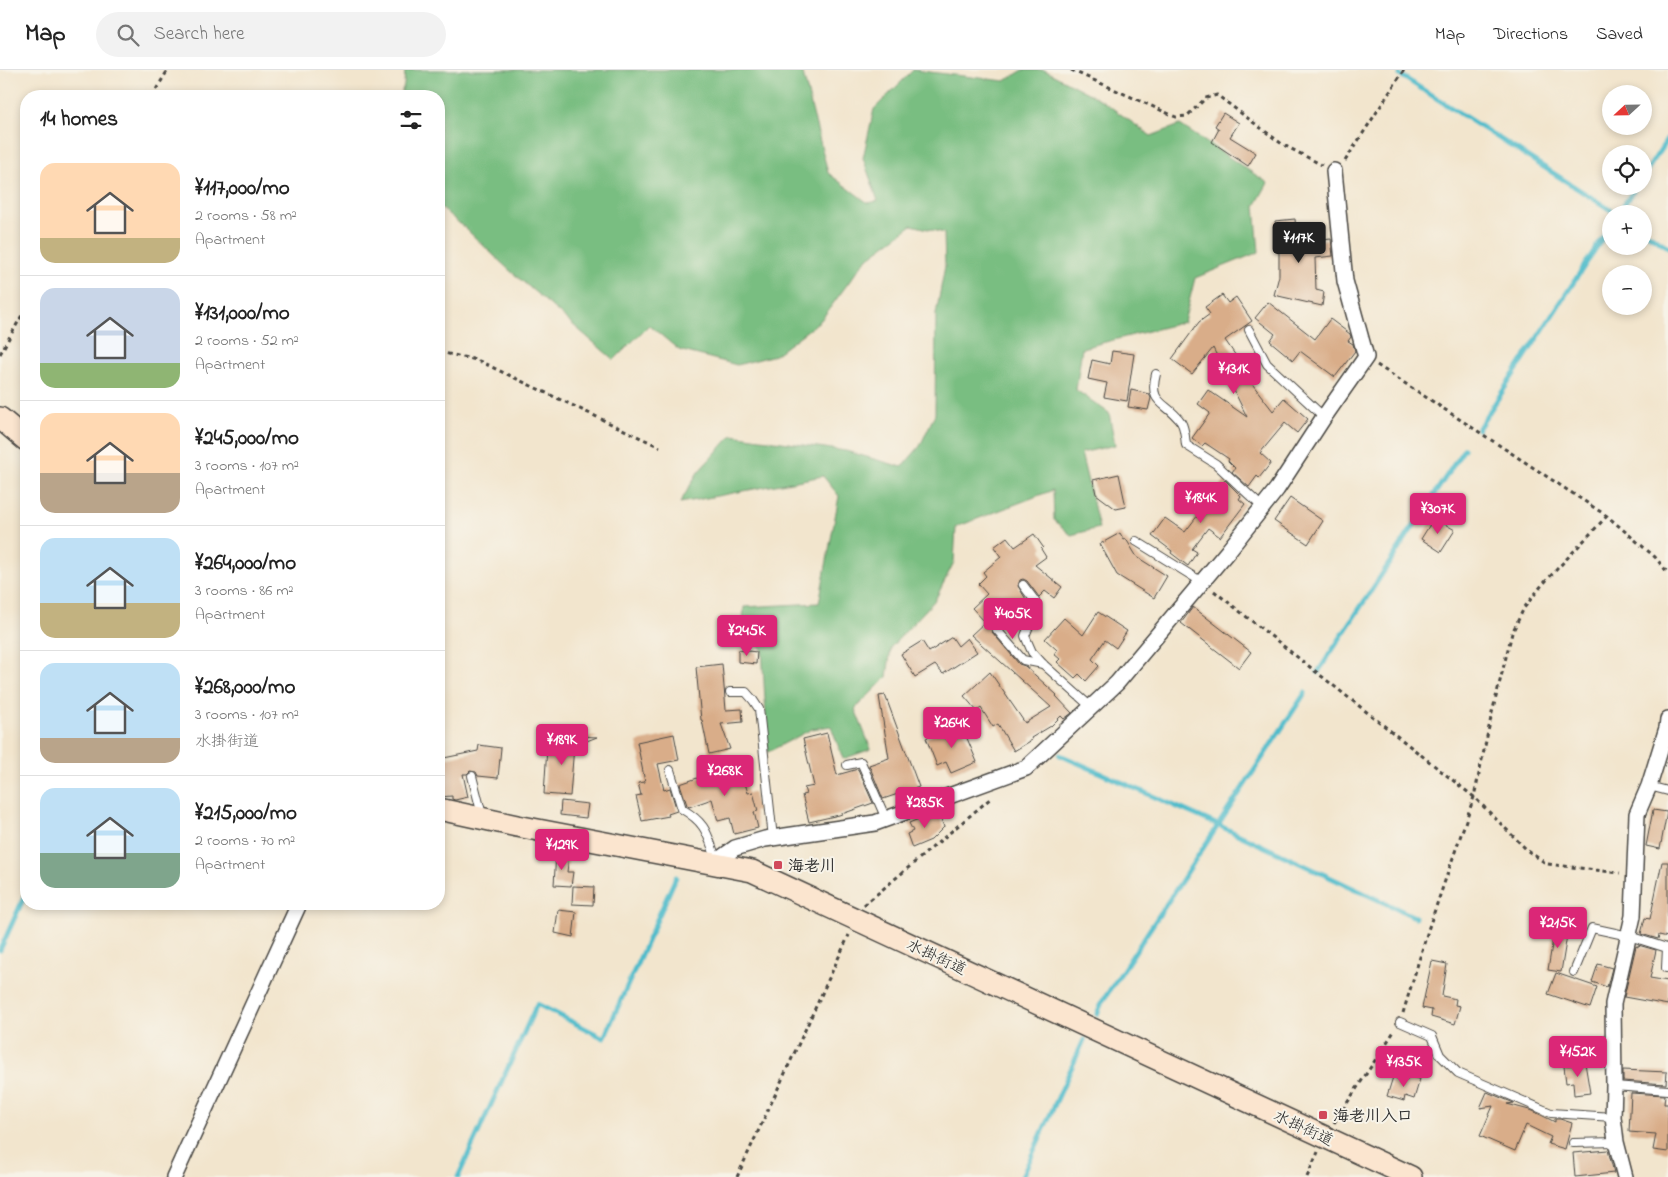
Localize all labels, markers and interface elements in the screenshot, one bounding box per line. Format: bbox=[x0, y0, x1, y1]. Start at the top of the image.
search box bbox=[96, 12, 446, 57]
text: Map bbox=[25, 17, 66, 52]
icon: search bbox=[114, 21, 142, 49]
text: Search here bbox=[154, 21, 245, 48]
text: Map bbox=[1435, 22, 1465, 48]
text: Directions bbox=[1493, 22, 1568, 48]
text: Saved bbox=[1596, 22, 1643, 48]
north arrow bbox=[1602, 85, 1652, 135]
map controls bbox=[1602, 85, 1652, 315]
text: 14 homes bbox=[40, 105, 118, 135]
icon: filters bbox=[397, 106, 425, 134]
button: locate bbox=[1602, 145, 1652, 195]
text: ¥117,000/mo bbox=[195, 174, 290, 204]
icon: home bbox=[80, 183, 140, 243]
text: 2 rooms · 58 m² bbox=[195, 204, 297, 228]
button: + bbox=[1602, 205, 1652, 255]
pin: ¥117K bbox=[1264, 222, 1334, 264]
text: ¥117K bbox=[1284, 226, 1314, 250]
text: Apartment bbox=[195, 228, 265, 252]
button: − bbox=[1602, 265, 1652, 315]
text: ¥131,000/mo bbox=[195, 299, 290, 329]
icon: home bbox=[80, 308, 140, 368]
text: 2 rooms · 52 m² bbox=[195, 329, 299, 353]
pin: ¥131K bbox=[1199, 352, 1269, 395]
text: Apartment bbox=[195, 353, 265, 377]
text: ¥131K bbox=[1219, 357, 1249, 381]
text: ¥245,000/mo bbox=[195, 424, 299, 454]
icon: home bbox=[80, 433, 140, 493]
text: 3 rooms · 107 m² bbox=[195, 454, 299, 478]
text: Apartment bbox=[195, 478, 265, 502]
pin: ¥184K bbox=[1166, 482, 1236, 524]
text: ¥184K bbox=[1185, 486, 1217, 510]
pin: ¥307K bbox=[1403, 492, 1473, 535]
text: ¥307K bbox=[1421, 497, 1455, 521]
text: ¥264,000/mo bbox=[195, 549, 296, 579]
icon: home bbox=[80, 558, 140, 618]
text: 3 rooms · 86 m² bbox=[195, 579, 293, 603]
pin: ¥405K bbox=[978, 598, 1048, 640]
text: ¥405K bbox=[995, 602, 1031, 626]
text: Apartment bbox=[195, 603, 265, 627]
pin: ¥245K bbox=[712, 614, 782, 657]
text: ¥245K bbox=[728, 619, 766, 643]
text: ¥268,000/mo bbox=[195, 673, 295, 703]
icon: home bbox=[80, 683, 140, 743]
text: 3 rooms · 107 m² bbox=[195, 703, 299, 727]
pin: ¥264K bbox=[917, 706, 987, 749]
text: ¥264K bbox=[934, 711, 970, 735]
pin: ¥189K bbox=[527, 724, 597, 766]
text: ¥189K bbox=[547, 728, 577, 752]
text: 水掛街道 bbox=[195, 730, 259, 754]
pin: ¥268K bbox=[690, 754, 760, 797]
text: ¥268K bbox=[708, 759, 743, 783]
pin: ¥285K bbox=[890, 786, 960, 829]
text: ¥285K bbox=[906, 791, 944, 815]
text: ¥215,000/mo bbox=[195, 799, 297, 829]
icon: home bbox=[80, 808, 140, 868]
pin: ¥129K bbox=[527, 828, 597, 871]
text: 2 rooms · 70 m² bbox=[195, 829, 295, 853]
text: ¥129K bbox=[546, 833, 578, 857]
text: Apartment bbox=[195, 853, 265, 877]
place label: 海老川 bbox=[788, 855, 836, 879]
marker: 海老川 bbox=[772, 859, 784, 871]
pin: ¥215K bbox=[1523, 906, 1593, 949]
text: ¥215K bbox=[1540, 911, 1576, 935]
street label: 水掛街道 bbox=[902, 933, 970, 982]
pin: ¥152K bbox=[1543, 1036, 1613, 1078]
text: ¥152K bbox=[1560, 1040, 1596, 1064]
pin: ¥135K bbox=[1369, 1046, 1439, 1088]
text: ¥135K bbox=[1387, 1050, 1421, 1074]
street label: 水掛街道 bbox=[1269, 1104, 1337, 1153]
place label: 海老川入口 bbox=[1333, 1105, 1413, 1129]
marker: 海老川入口 bbox=[1317, 1109, 1329, 1121]

